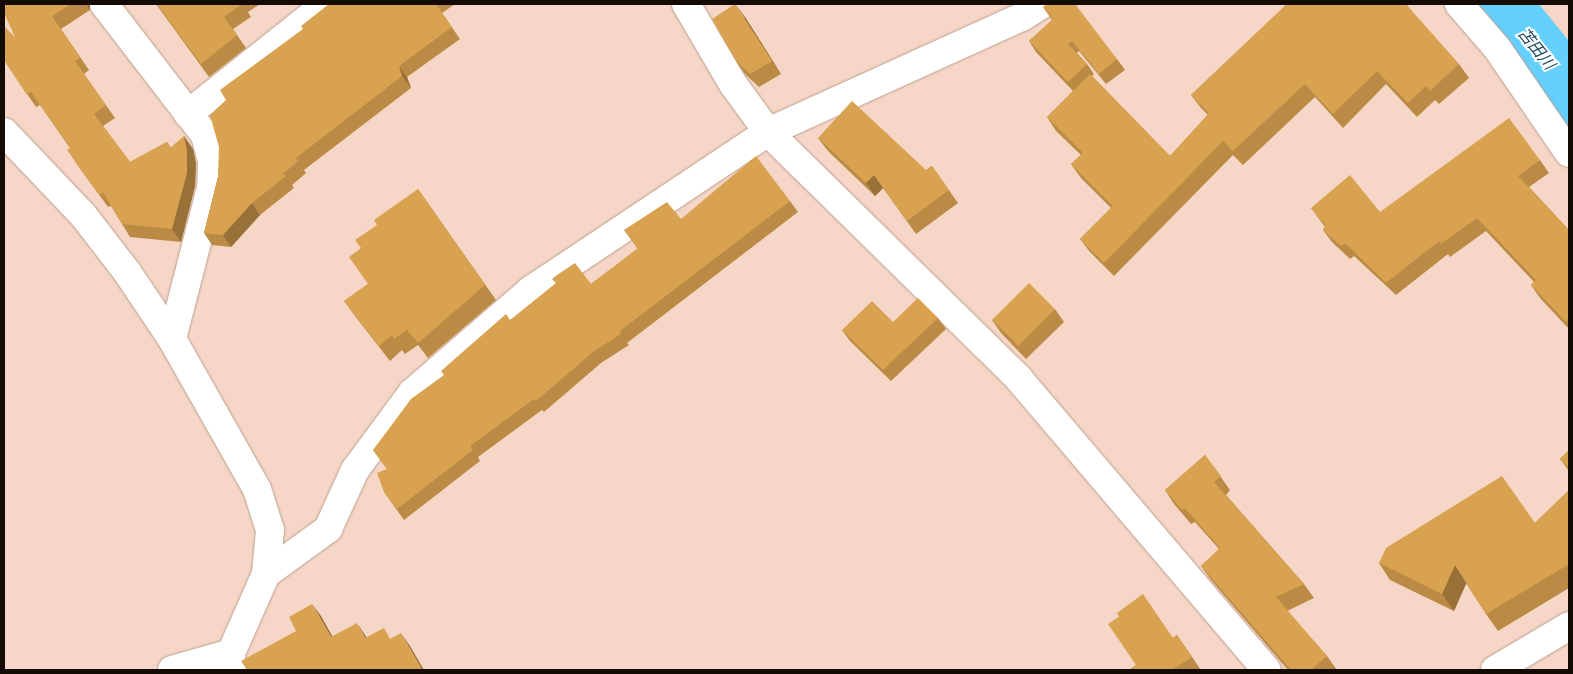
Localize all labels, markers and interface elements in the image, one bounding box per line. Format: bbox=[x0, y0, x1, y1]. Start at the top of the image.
water label: 苫田川 bbox=[1513, 24, 1559, 74]

